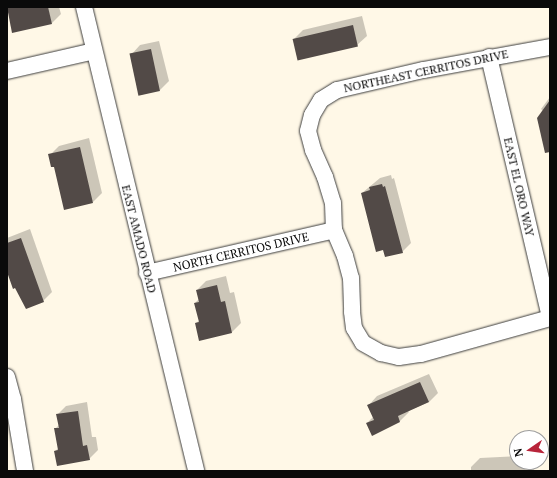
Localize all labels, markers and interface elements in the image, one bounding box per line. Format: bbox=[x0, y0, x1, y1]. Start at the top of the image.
street label: NORTHEAST CERRITOS DRIVE bbox=[342, 46, 510, 96]
street label: EAST EL ORO WAY bbox=[501, 136, 537, 238]
street label: EAST AMADO ROAD bbox=[119, 183, 159, 295]
street label: NORTH CERRITOS DRIVE bbox=[172, 229, 310, 275]
north arrow bbox=[509, 430, 549, 470]
text: N bbox=[511, 447, 526, 458]

